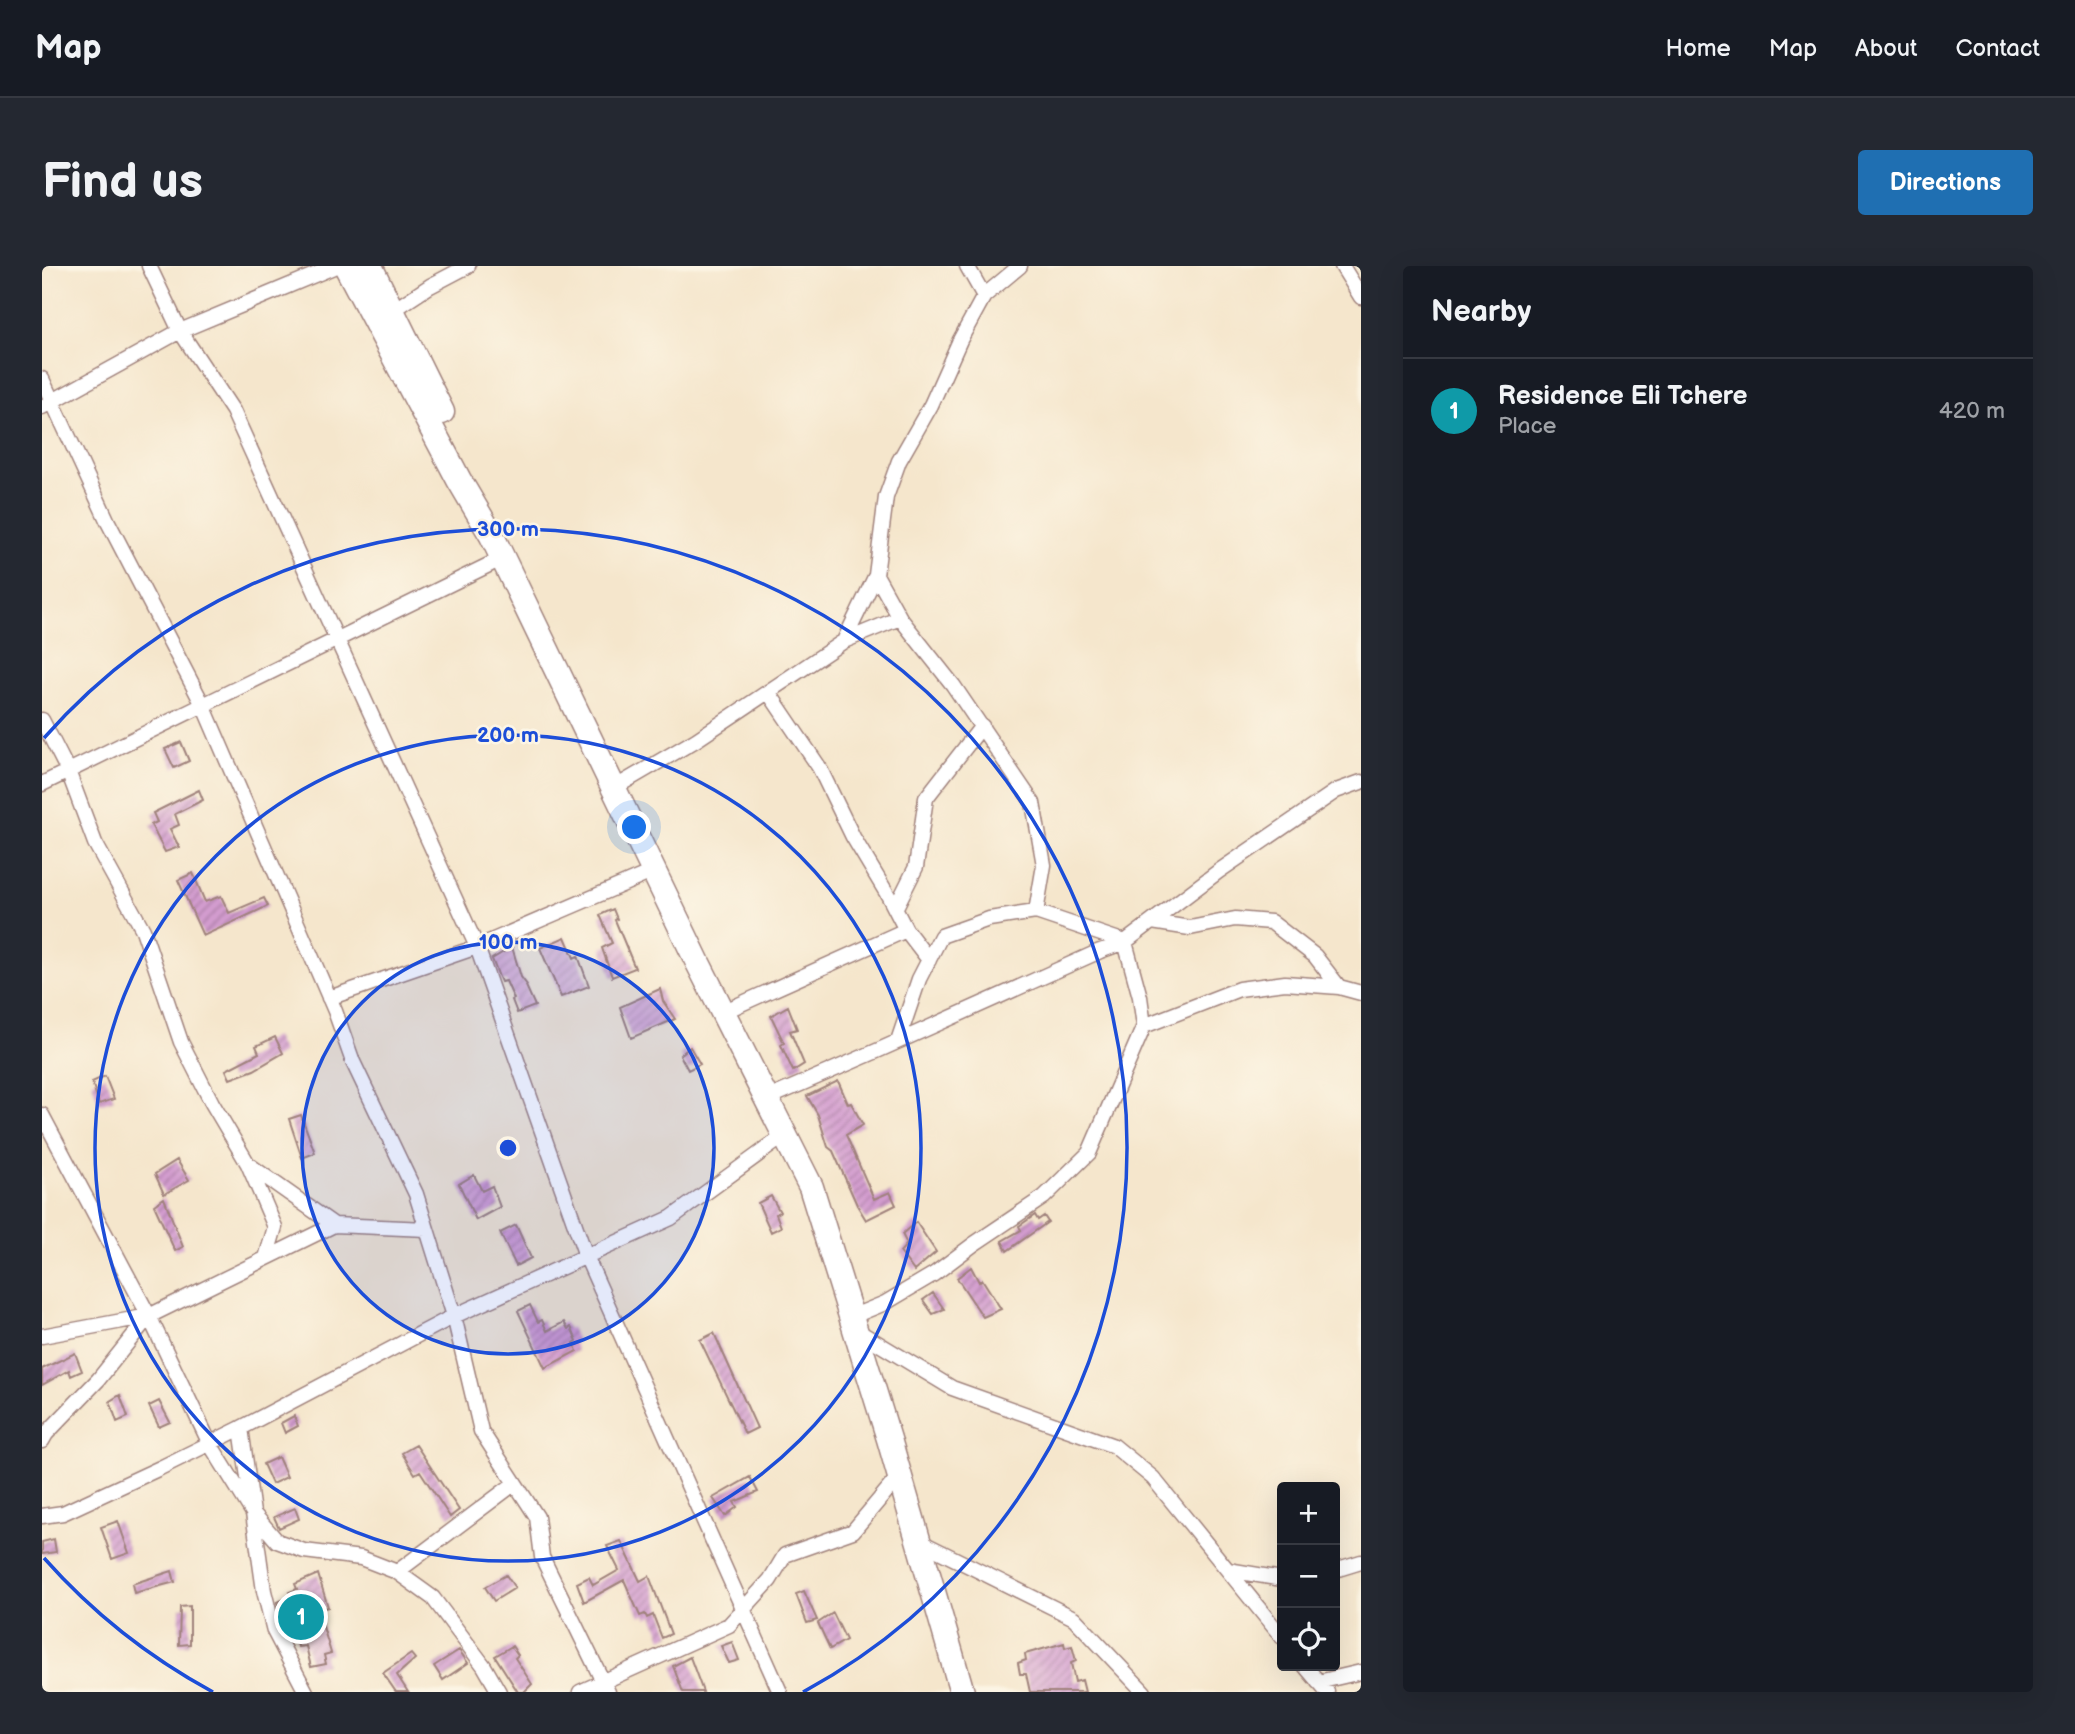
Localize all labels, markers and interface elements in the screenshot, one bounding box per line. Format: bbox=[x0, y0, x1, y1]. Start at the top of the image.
text: Map bbox=[35, 28, 101, 68]
text: Home bbox=[1666, 34, 1731, 63]
text: Map bbox=[1769, 34, 1817, 63]
text: About bbox=[1855, 34, 1917, 63]
text: Contact bbox=[1955, 34, 2040, 63]
button: Directions bbox=[1858, 150, 2033, 215]
text: Find us bbox=[42, 153, 203, 212]
text: Nearby bbox=[1431, 294, 1531, 330]
text: Residence Eli Tchere bbox=[1498, 381, 1748, 412]
text: 1 bbox=[1449, 397, 1459, 425]
text: 420 m bbox=[1939, 397, 2005, 425]
text: Place bbox=[1498, 412, 1556, 440]
text: 300 m bbox=[477, 517, 539, 542]
text: 200 m bbox=[477, 723, 539, 748]
your location bbox=[617, 810, 651, 844]
text: 100 m bbox=[479, 930, 537, 955]
centre of rings bbox=[496, 1136, 520, 1160]
map controls bbox=[1277, 1482, 1340, 1671]
button: + bbox=[1277, 1482, 1340, 1545]
button: − bbox=[1277, 1545, 1340, 1608]
pin: 1 bbox=[278, 1591, 324, 1643]
button: locate bbox=[1277, 1608, 1340, 1671]

